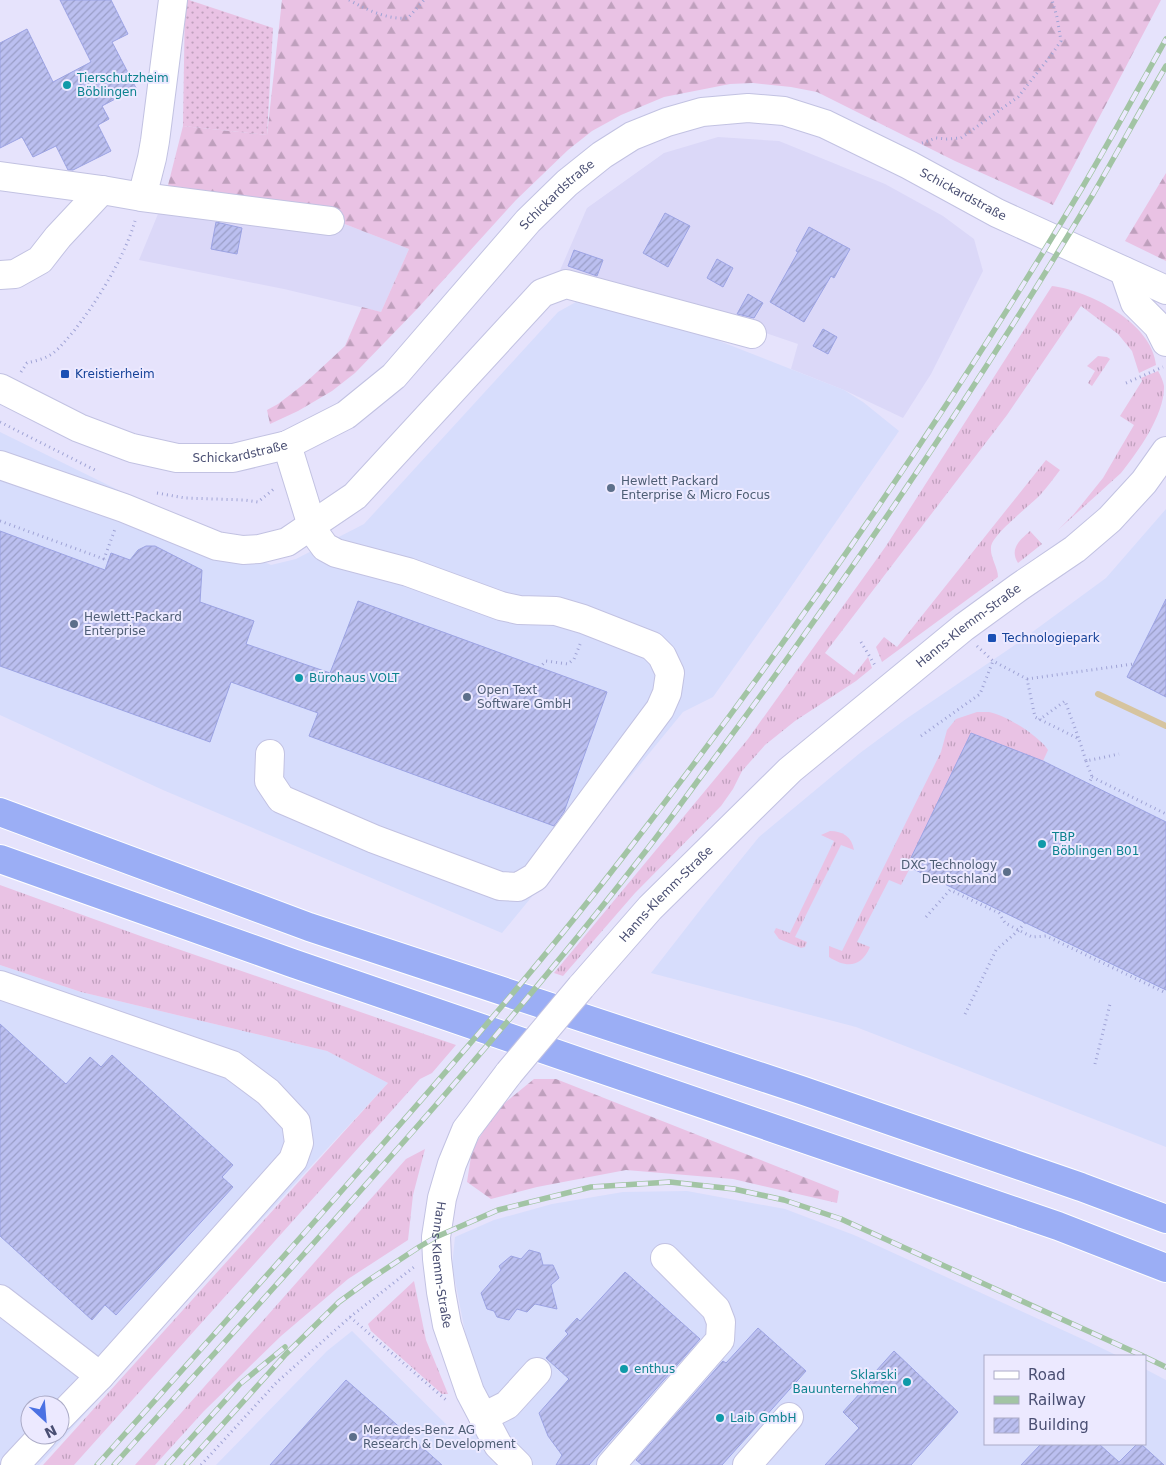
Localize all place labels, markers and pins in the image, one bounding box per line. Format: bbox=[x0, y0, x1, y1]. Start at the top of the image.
place label: Tierschutzheim Böblingen bbox=[76, 71, 169, 99]
marker: Tierschutzheim Böblingen bbox=[61, 79, 73, 91]
place label: Kreistierheim bbox=[75, 367, 155, 381]
marker: Kreistierheim bbox=[59, 368, 71, 380]
place label: Hewlett Packard Enterprise & Micro Focus bbox=[621, 474, 770, 502]
marker: Hewlett Packard Enterprise & Micro Focus bbox=[605, 482, 617, 494]
place label: Hewlett-Packard Enterprise bbox=[84, 610, 182, 638]
marker: Hewlett-Packard Enterprise bbox=[68, 618, 80, 630]
place label: Technologiepark bbox=[1001, 631, 1100, 645]
marker: Technologiepark bbox=[986, 632, 998, 644]
place label: Bürohaus VOLT bbox=[309, 671, 400, 685]
marker: Bürohaus VOLT bbox=[293, 672, 305, 684]
place label: Open Text Software GmbH bbox=[477, 683, 571, 711]
marker: Open Text Software GmbH bbox=[461, 691, 473, 703]
place label: TBP Böblingen B01 bbox=[1051, 830, 1139, 858]
marker: TBP Böblingen B01 bbox=[1036, 838, 1048, 850]
place label: DXC Technology Deutschland bbox=[901, 858, 997, 886]
marker: DXC Technology Deutschland bbox=[1001, 866, 1013, 878]
place label: enthus bbox=[634, 1362, 675, 1376]
marker: enthus bbox=[618, 1363, 630, 1375]
place label: Sklarski Bauunternehmen bbox=[793, 1368, 897, 1396]
marker: Sklarski Bauunternehmen bbox=[901, 1376, 913, 1388]
place label: Laib GmbH bbox=[730, 1411, 796, 1425]
marker: Laib GmbH bbox=[714, 1412, 726, 1424]
place label: Mercedes-Benz AG Research & Development bbox=[363, 1423, 516, 1451]
marker: Mercedes-Benz AG Research & Development bbox=[347, 1431, 359, 1443]

